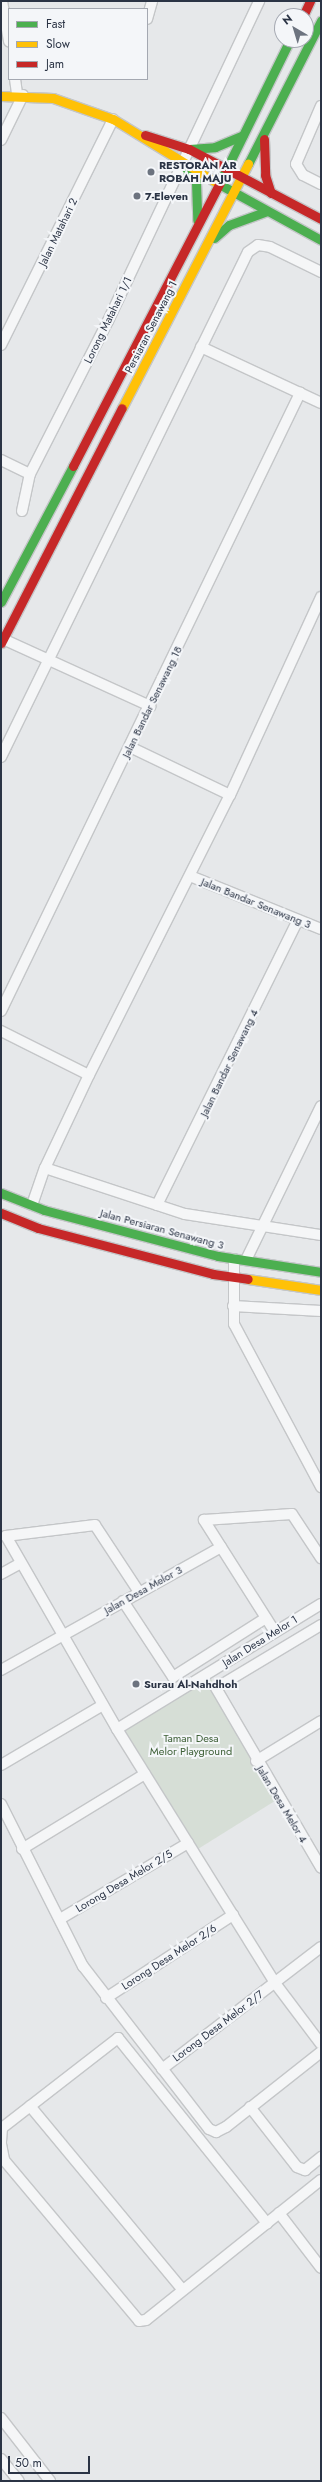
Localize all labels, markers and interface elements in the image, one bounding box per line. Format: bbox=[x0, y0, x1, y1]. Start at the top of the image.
legend bbox=[8, 8, 148, 80]
north arrow bbox=[274, 8, 314, 48]
text: N bbox=[279, 10, 296, 28]
text: Fast bbox=[46, 15, 65, 33]
text: Slow bbox=[46, 35, 70, 53]
text: Jam bbox=[46, 55, 64, 73]
place label: RESTORAN AR ROBAH MAJU bbox=[159, 159, 237, 185]
marker: RESTORAN AR ROBAH MAJU bbox=[146, 167, 156, 177]
place label: 7-Eleven bbox=[145, 189, 188, 203]
marker: 7-Eleven bbox=[132, 191, 142, 201]
street label: Jalan Matahari 2 bbox=[36, 196, 80, 268]
street label: Lorong Matahari 1/1 bbox=[81, 275, 135, 365]
street label: Persiaran Senawang 1 bbox=[122, 279, 180, 375]
street label: Jalan Bandar Senawang 18 bbox=[119, 644, 185, 760]
street label: Jalan Bandar Senawang 3 bbox=[199, 875, 313, 931]
street label: Jalan Bandar Senawang 4 bbox=[197, 1007, 261, 1119]
street label: Jalan Persiaran Senawang 3 bbox=[99, 1206, 225, 1252]
street label: Jalan Desa Melor 3 bbox=[102, 1563, 184, 1617]
street label: Jalan Desa Melor 1 bbox=[220, 1613, 300, 1669]
place label: Surau Al-Nahdhoh bbox=[144, 1677, 237, 1691]
marker: Surau Al-Nahdhoh bbox=[131, 1679, 141, 1689]
park label: Taman Desa Melor Playground bbox=[150, 1732, 232, 1758]
street label: Jalan Desa Melor 4 bbox=[254, 1763, 310, 1845]
street label: Lorong Desa Melor 2/5 bbox=[73, 1847, 175, 1915]
street label: Lorong Desa Melor 2/6 bbox=[119, 1921, 219, 1993]
street label: Lorong Desa Melor 2/7 bbox=[170, 1988, 266, 2064]
scale bar bbox=[10, 2448, 92, 2474]
text: 50 m bbox=[15, 2454, 42, 2472]

